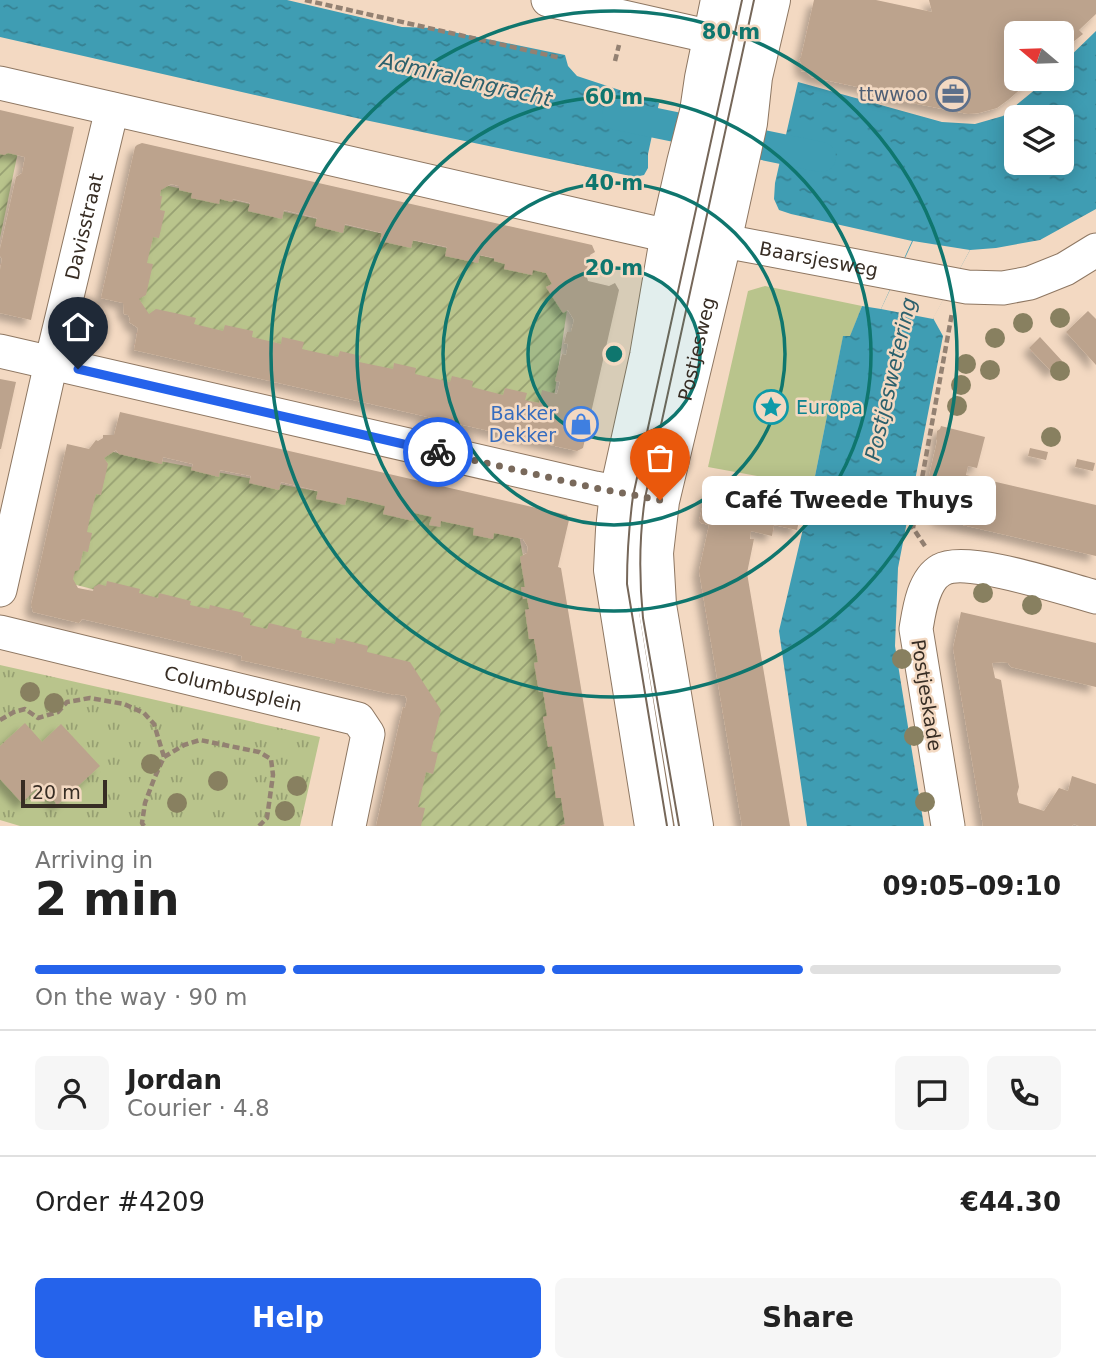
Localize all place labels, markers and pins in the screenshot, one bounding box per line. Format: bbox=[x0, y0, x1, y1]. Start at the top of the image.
office icon: ttwwoo bbox=[934, 75, 972, 113]
place label: ttwwoo bbox=[859, 83, 928, 105]
pin bbox=[48, 297, 108, 369]
centre of rings bbox=[602, 342, 626, 366]
place icon: Europa bbox=[752, 388, 790, 426]
place label: Europa bbox=[796, 396, 863, 418]
place label: Bakker Dekker bbox=[489, 402, 556, 446]
shop icon: Bakker Dekker bbox=[562, 405, 600, 443]
pin bbox=[630, 428, 690, 500]
callout: Café Tweede Thuys bbox=[702, 476, 996, 524]

